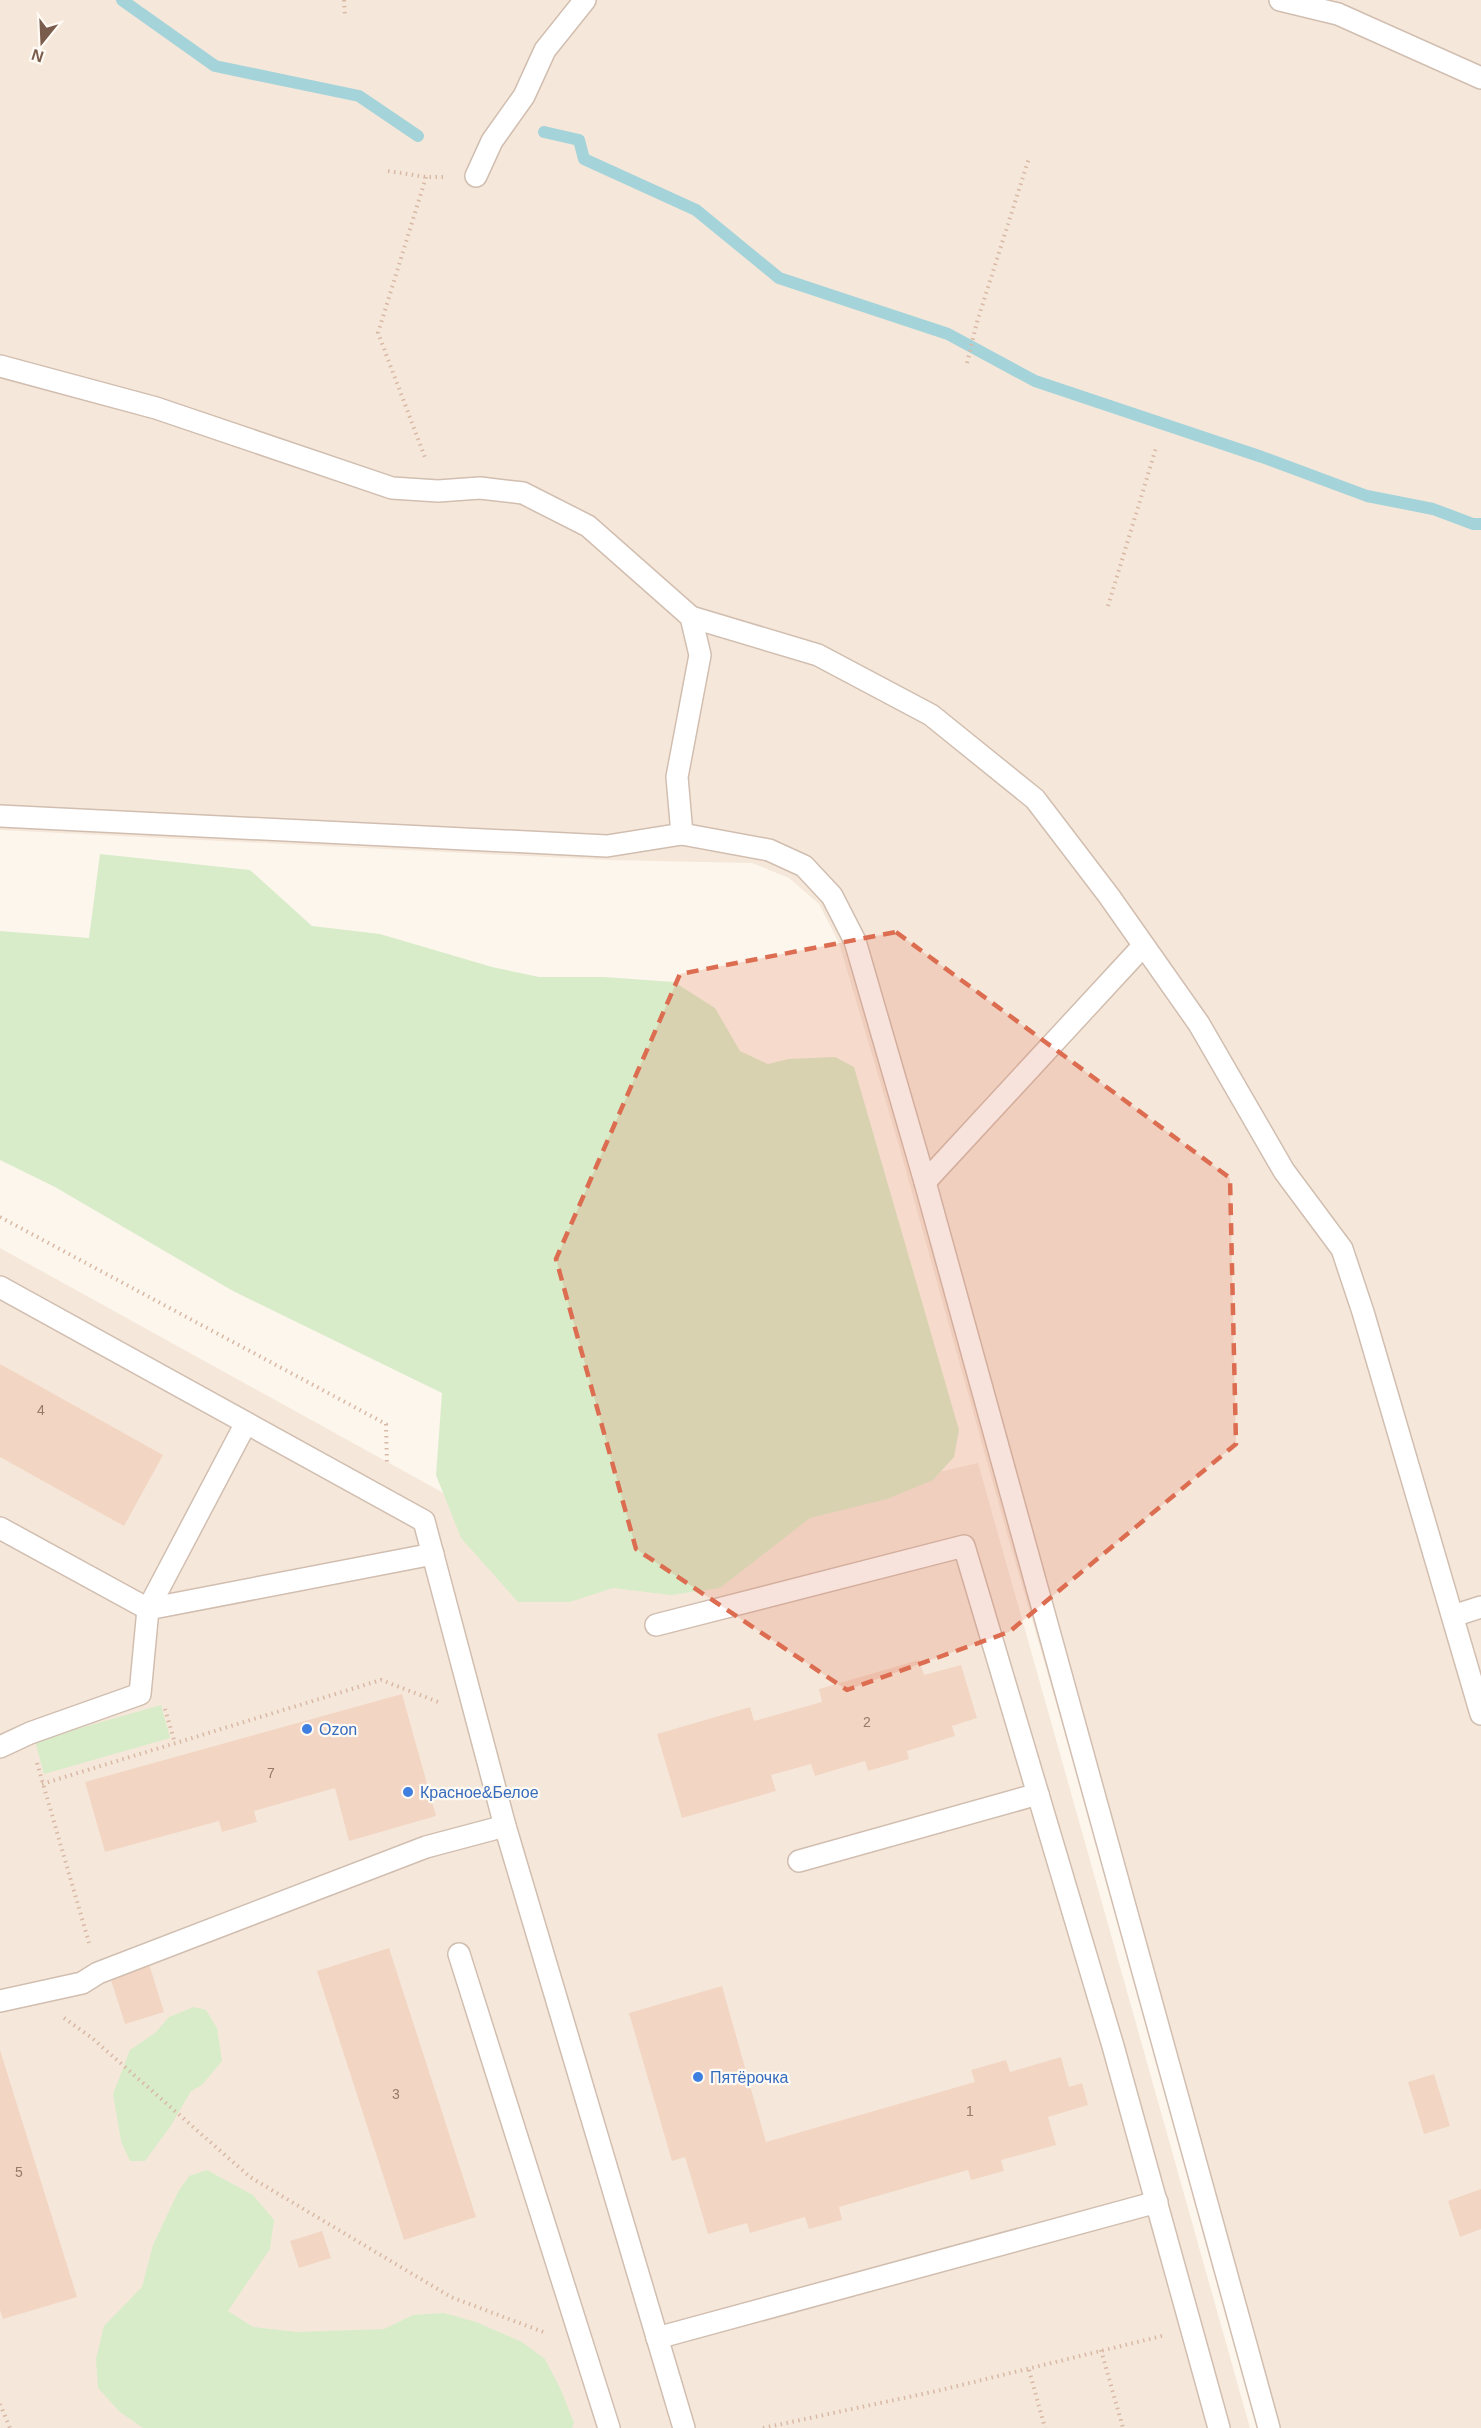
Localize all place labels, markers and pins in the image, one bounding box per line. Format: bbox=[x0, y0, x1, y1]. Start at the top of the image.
place label: Ozon bbox=[319, 1721, 357, 1738]
marker: Ozon bbox=[300, 1722, 314, 1736]
place label: Красное&Белое bbox=[420, 1784, 539, 1801]
marker: Красное&Белое bbox=[401, 1785, 415, 1799]
place label: Пятёрочка bbox=[710, 2069, 789, 2086]
marker: Пятёрочка bbox=[691, 2070, 705, 2084]

